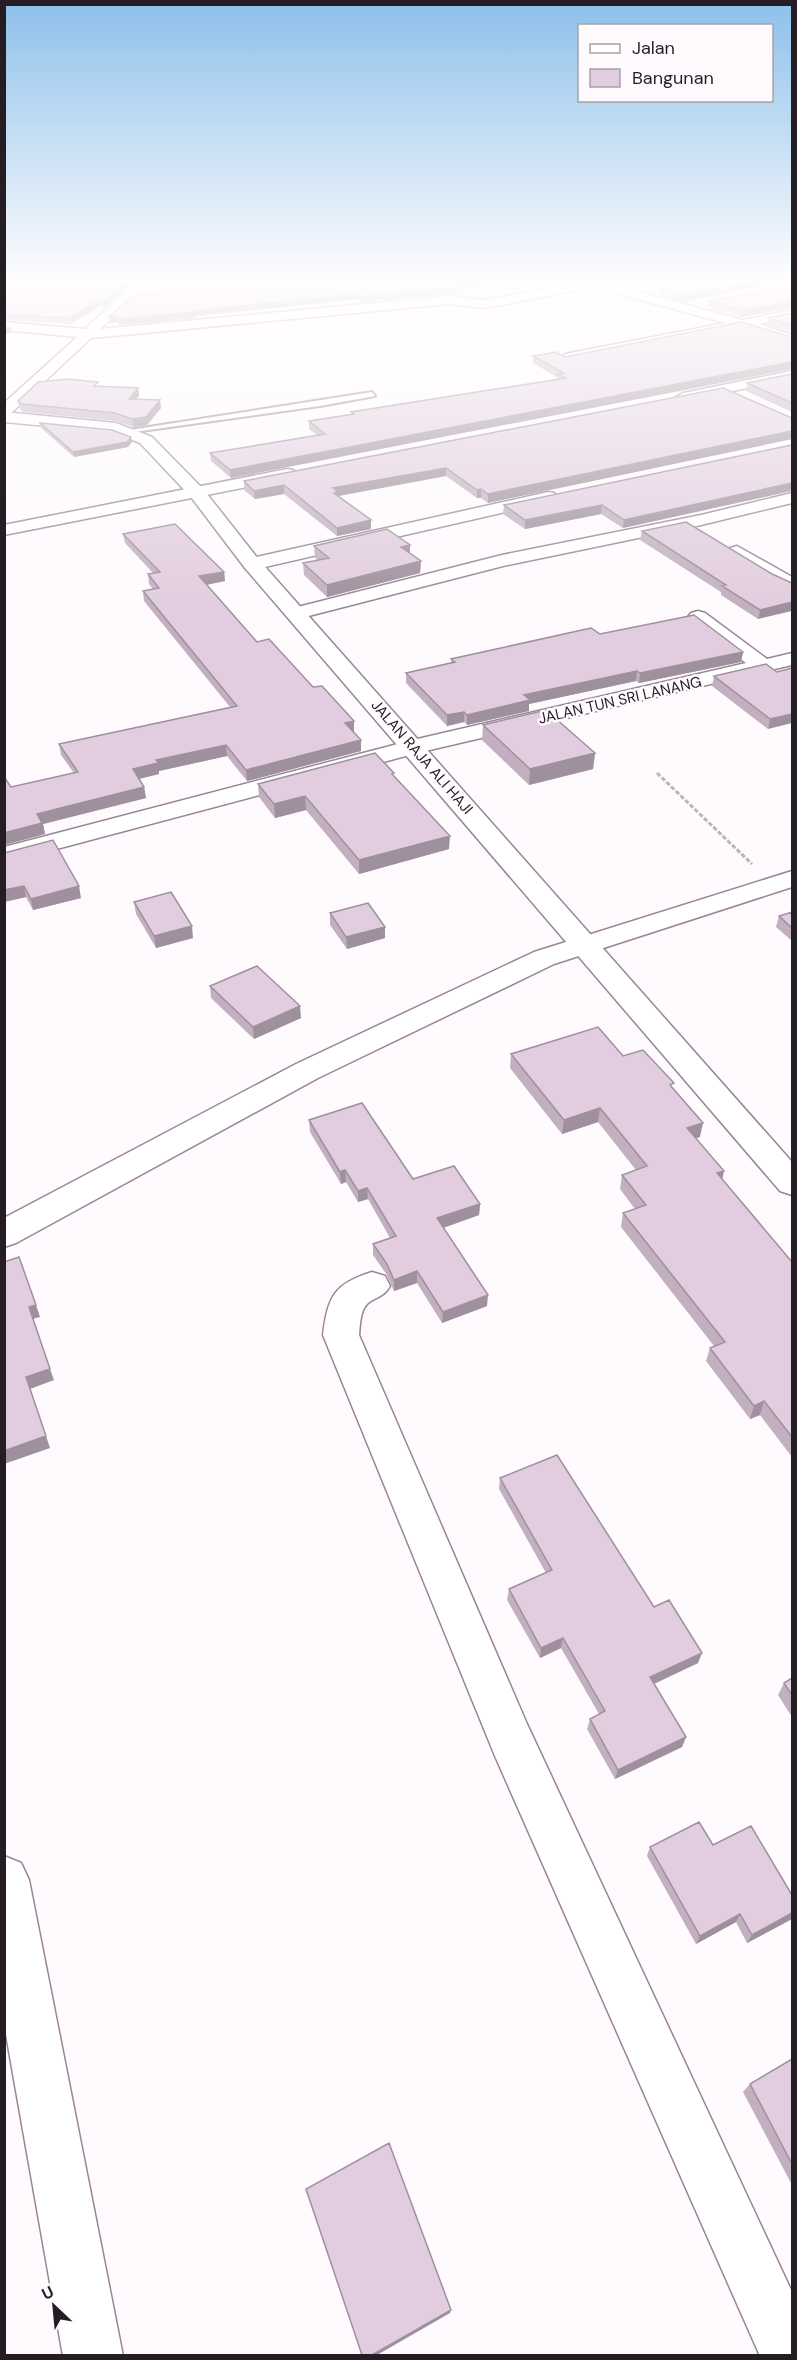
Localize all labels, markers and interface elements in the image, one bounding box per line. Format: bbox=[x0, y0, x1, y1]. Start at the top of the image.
legend bbox=[578, 24, 773, 102]
text: Jalan bbox=[632, 36, 675, 60]
text: Bangunan bbox=[632, 66, 714, 90]
street label: JALAN TUN SRI LANANG bbox=[536, 671, 704, 729]
street label: JALAN RAJA ALI HAJI bbox=[367, 695, 477, 819]
north arrow bbox=[24, 2276, 84, 2336]
text: U bbox=[38, 2281, 57, 2305]

